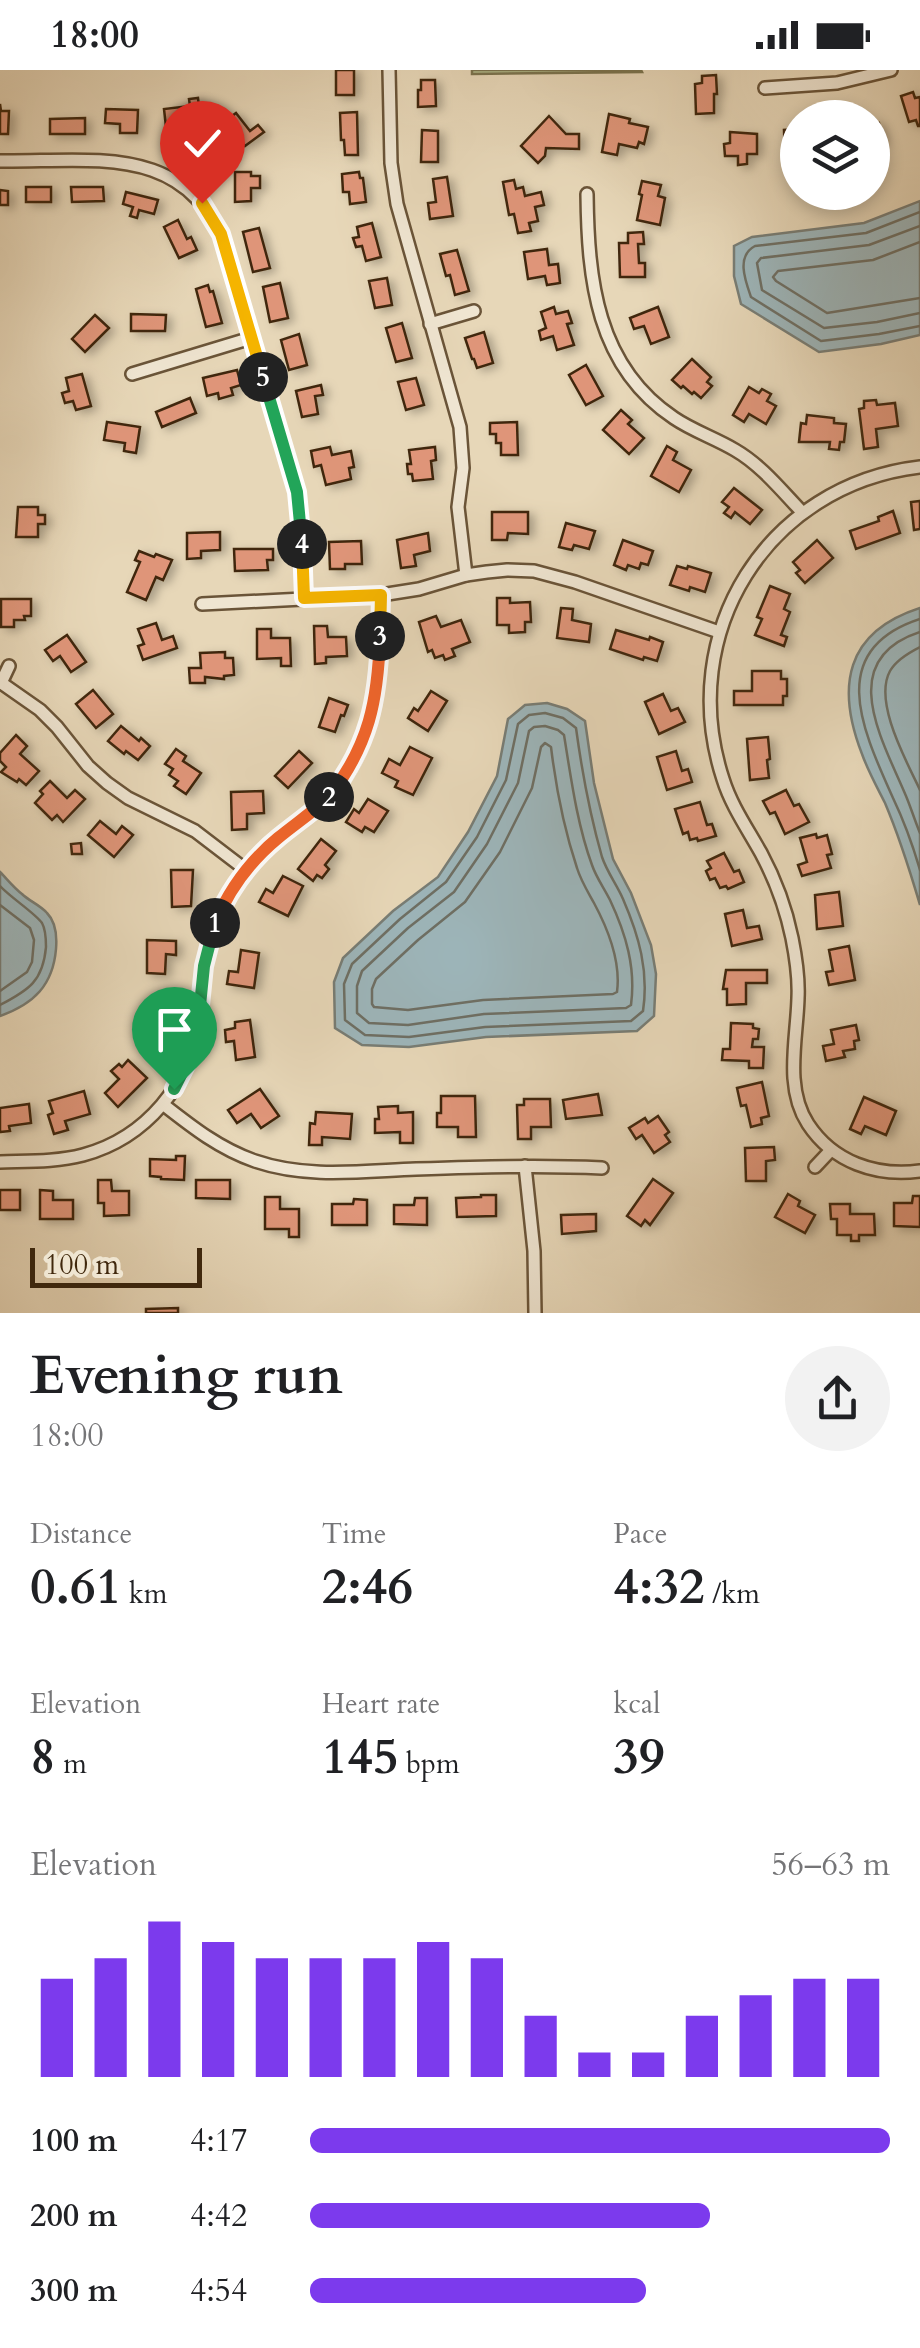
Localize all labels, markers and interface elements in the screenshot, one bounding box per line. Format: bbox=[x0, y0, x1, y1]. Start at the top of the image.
text: 18:00 bbox=[50, 9, 139, 61]
map controls bbox=[780, 100, 890, 210]
button: layers bbox=[780, 100, 890, 210]
pin bbox=[160, 101, 245, 204]
icon: check bbox=[175, 116, 230, 171]
pin: 5 bbox=[238, 352, 288, 402]
text: 5 bbox=[256, 358, 270, 396]
pin: 4 bbox=[277, 519, 327, 569]
text: 4 bbox=[295, 525, 309, 563]
pin: 3 bbox=[355, 611, 405, 661]
text: 3 bbox=[373, 617, 387, 655]
pin: 2 bbox=[304, 772, 354, 822]
text: 2 bbox=[322, 778, 336, 816]
pin: 1 bbox=[190, 898, 240, 948]
text: 1 bbox=[208, 904, 222, 942]
pin bbox=[132, 987, 217, 1090]
icon: arrive bbox=[147, 1002, 202, 1057]
scale bar bbox=[30, 1243, 202, 1288]
text: 100 m bbox=[45, 1246, 119, 1284]
text: Evening run bbox=[30, 1339, 343, 1413]
button: share bbox=[785, 1346, 890, 1451]
text: 18:00 bbox=[30, 1414, 104, 1458]
text: Distance bbox=[30, 1515, 132, 1553]
text: Time bbox=[322, 1515, 386, 1553]
text: Pace bbox=[613, 1515, 667, 1553]
text: 0.61 bbox=[30, 1553, 121, 1621]
text: 2:46 bbox=[322, 1553, 413, 1621]
text: 4:32 bbox=[613, 1553, 705, 1621]
text: km bbox=[121, 1575, 168, 1613]
text: /km bbox=[705, 1575, 760, 1613]
text: Elevation bbox=[30, 1685, 141, 1723]
text: Heart rate bbox=[322, 1685, 440, 1723]
text: kcal bbox=[613, 1685, 660, 1723]
text: 8 bbox=[30, 1723, 56, 1791]
text: 145 bbox=[322, 1723, 399, 1791]
text: 39 bbox=[613, 1723, 665, 1791]
text: m bbox=[56, 1745, 87, 1783]
text: bpm bbox=[399, 1745, 460, 1783]
text: Elevation bbox=[30, 1843, 157, 1887]
text: 56–63 m bbox=[771, 1843, 890, 1887]
text: 100 m bbox=[30, 2119, 117, 2163]
text: 4:17 bbox=[190, 2119, 247, 2163]
text: 200 m bbox=[30, 2194, 117, 2238]
text: 4:42 bbox=[190, 2194, 247, 2238]
text: 300 m bbox=[30, 2269, 117, 2313]
text: 4:54 bbox=[190, 2269, 247, 2313]

